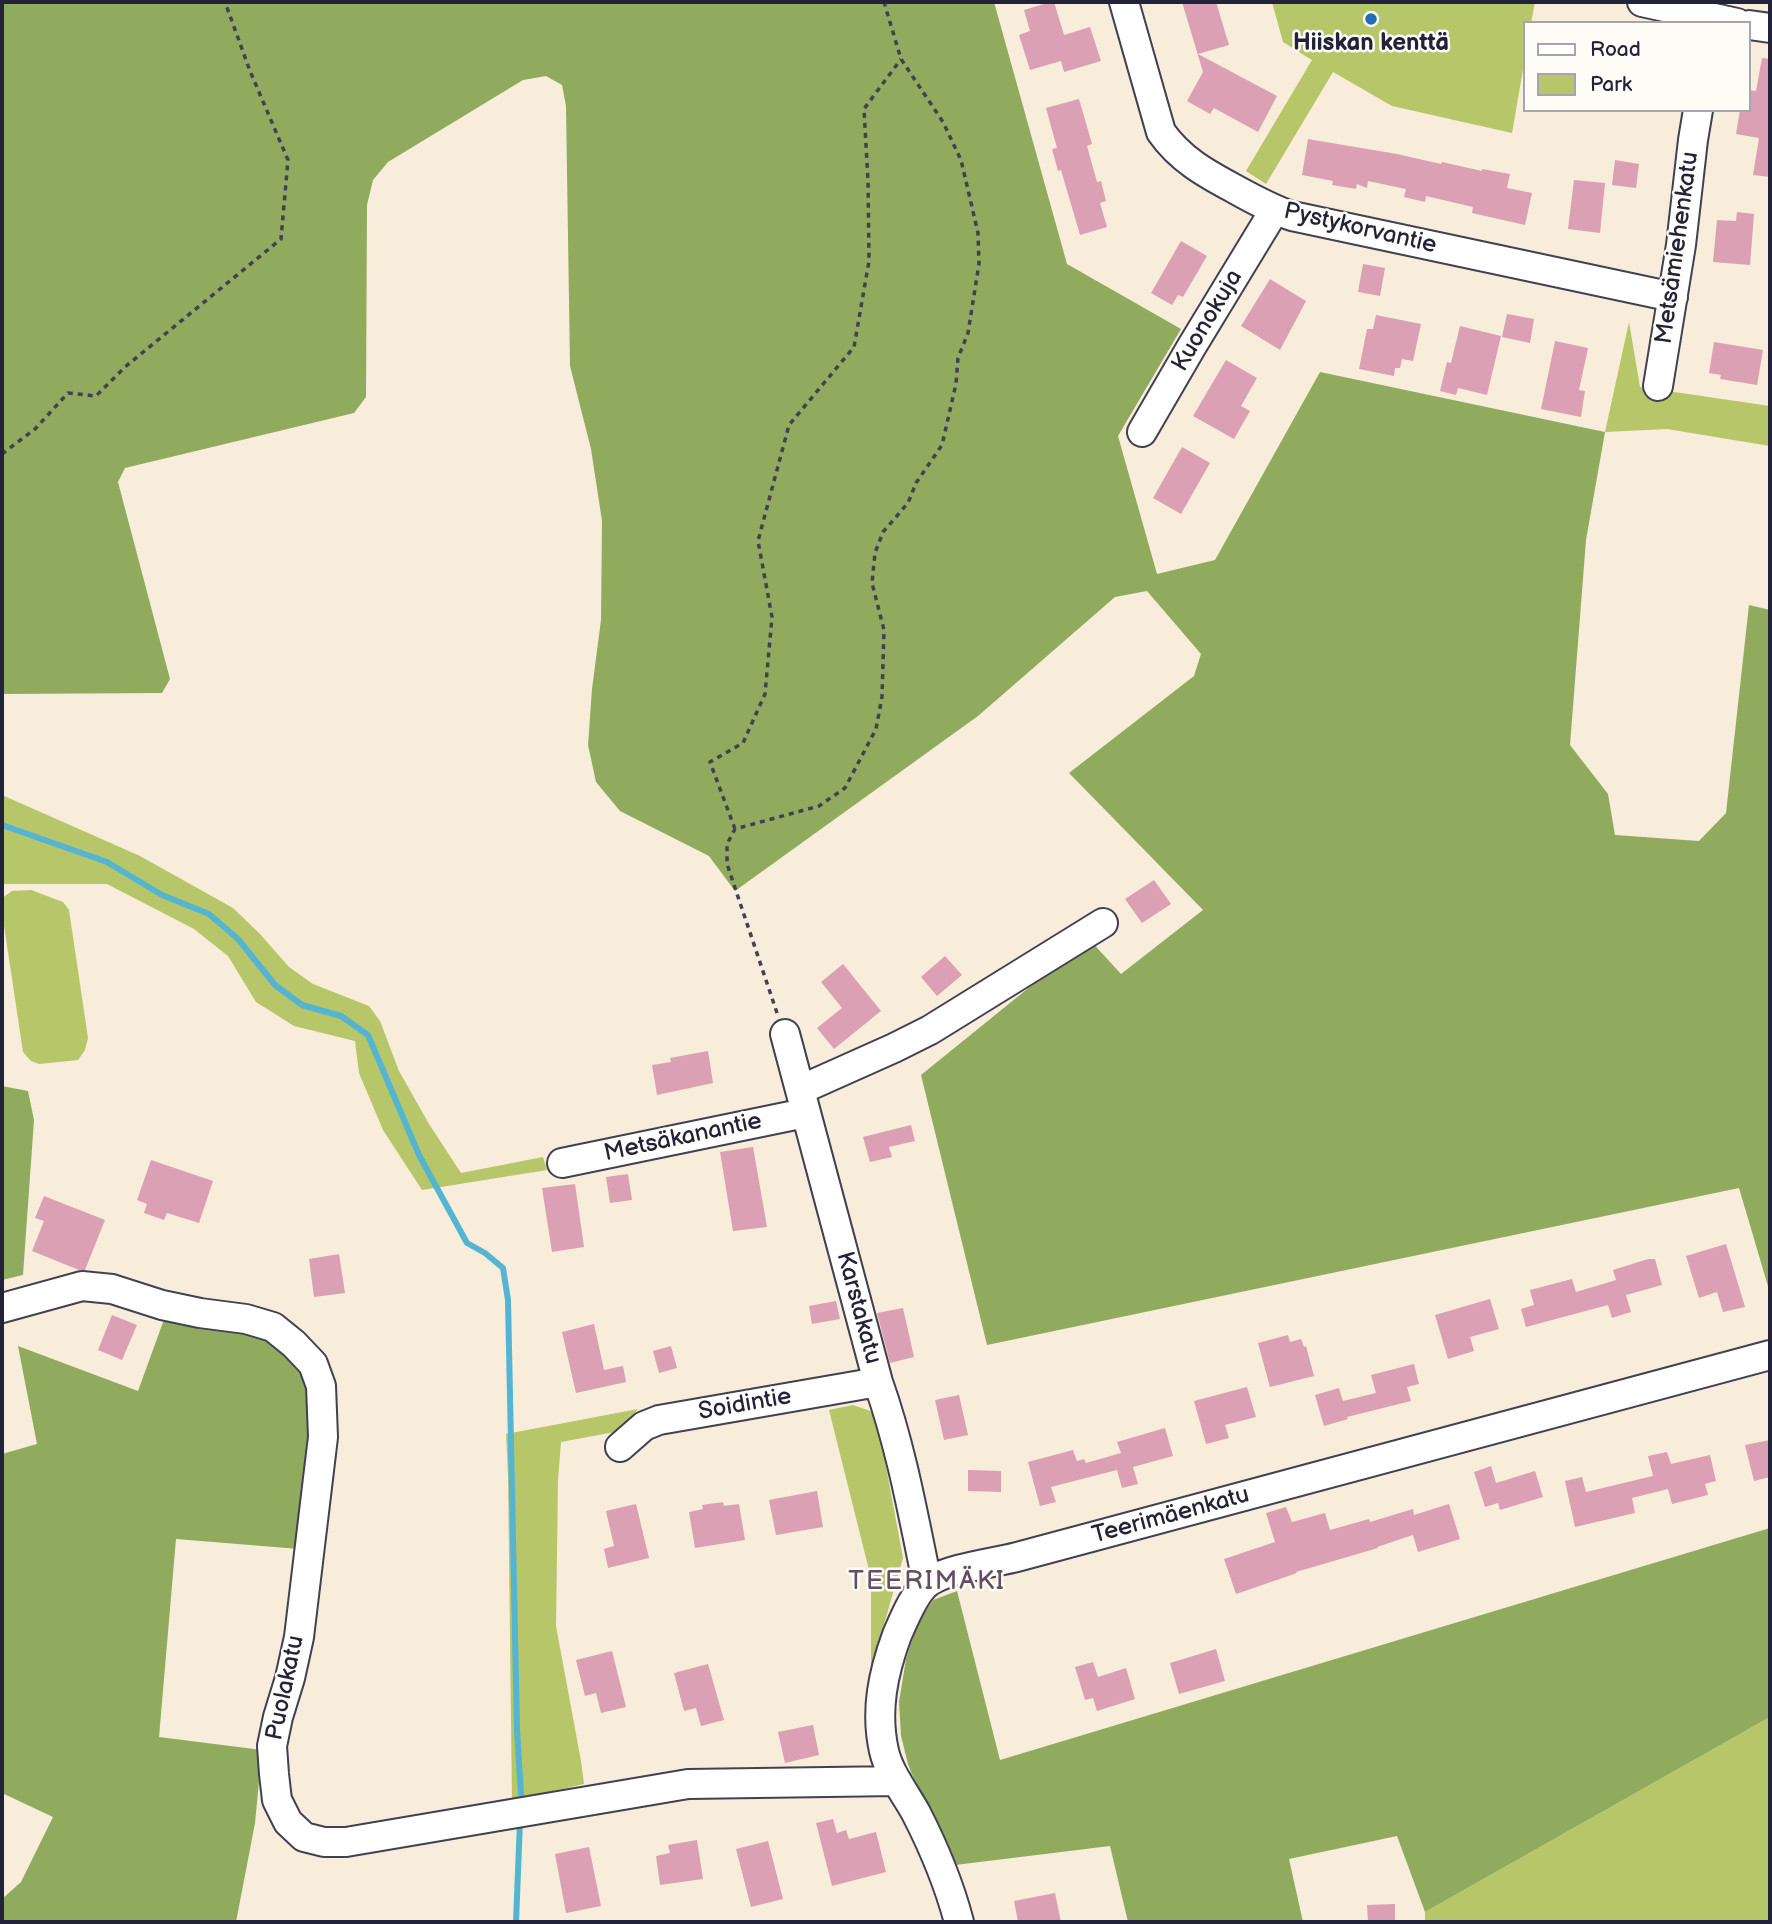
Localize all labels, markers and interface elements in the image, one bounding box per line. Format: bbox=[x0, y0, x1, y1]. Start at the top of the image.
marker: Hiiskan kenttä bbox=[1363, 11, 1379, 27]
legend bbox=[1524, 21, 1751, 112]
place label: Hiiskan kenttä bbox=[1293, 30, 1449, 58]
text: Road bbox=[1590, 37, 1641, 62]
text: Park bbox=[1590, 72, 1632, 97]
street label: Metsämiehenkatu bbox=[1650, 150, 1706, 346]
street label: Pystykorvantie bbox=[1281, 197, 1439, 261]
street label: Kuonokuja bbox=[1166, 265, 1250, 377]
street label: Metsäkanantie bbox=[602, 1107, 764, 1169]
street label: Karstakatu bbox=[829, 1249, 887, 1367]
street label: Soidintie bbox=[696, 1383, 794, 1427]
street label: Teerimäenkatu bbox=[1089, 1481, 1253, 1551]
district label: TEERIMÄKI bbox=[849, 1566, 1005, 1598]
street label: Puolakatu bbox=[261, 1633, 311, 1743]

